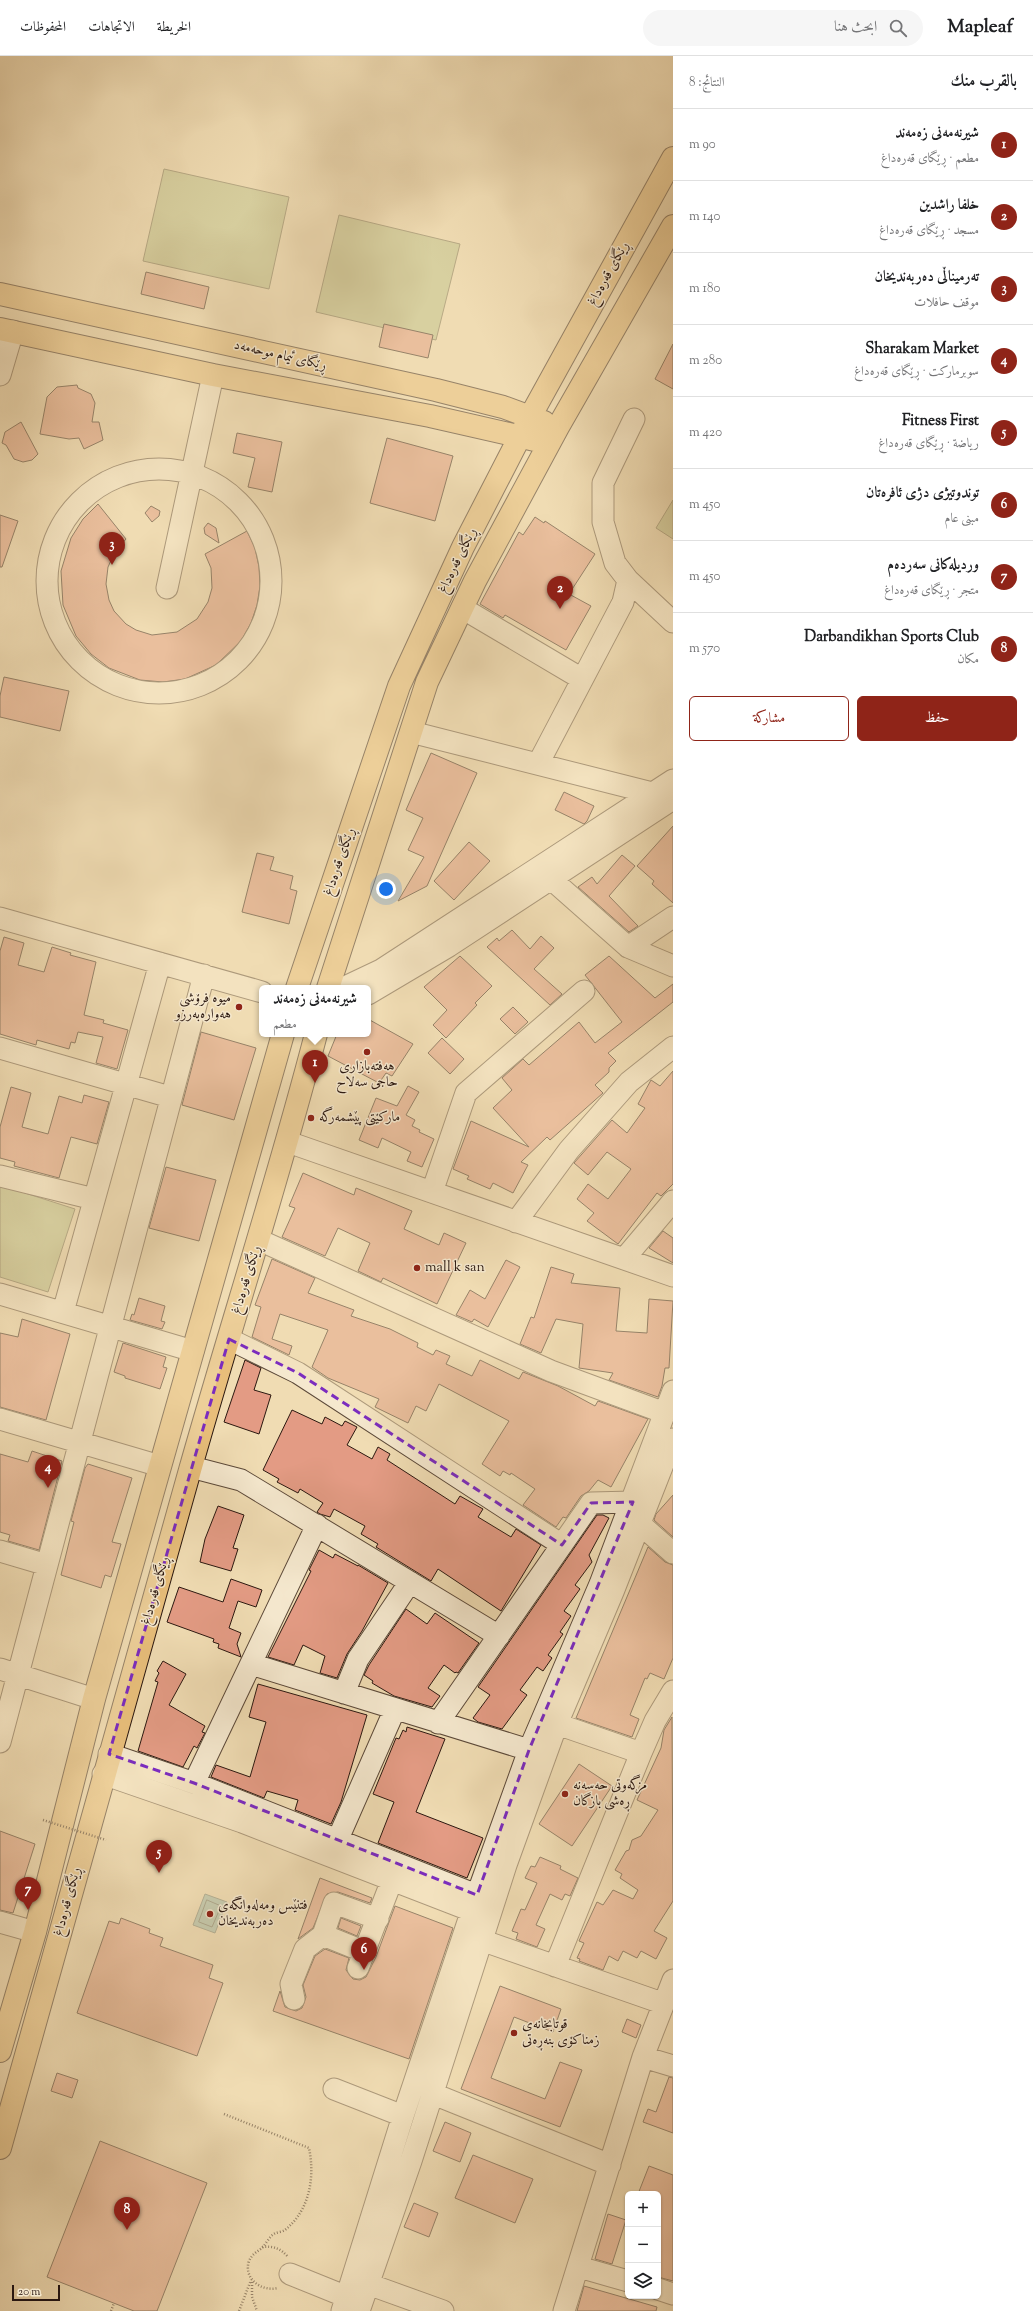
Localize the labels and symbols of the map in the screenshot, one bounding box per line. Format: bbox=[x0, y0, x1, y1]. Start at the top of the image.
street label: ڕێگای قەرەداغ bbox=[582, 238, 635, 310]
street label: ڕێگای ئیمام موحەمەد bbox=[231, 335, 329, 377]
street label: ڕێگای قەرەداغ bbox=[433, 524, 482, 597]
pin: 3 bbox=[99, 532, 125, 565]
pin: 2 bbox=[547, 576, 573, 609]
street label: ڕێگای قەرەداغ bbox=[318, 825, 361, 899]
your location bbox=[376, 879, 396, 899]
place label: میوە فرۆشی هەوارەبەرزو bbox=[173, 989, 231, 1025]
marker: میوە فرۆشی هەوارەبەرزو bbox=[234, 1002, 244, 1012]
marker: هەفتەبازاری حاجی سەلاح bbox=[362, 1047, 372, 1057]
pin: 1 bbox=[302, 1050, 328, 1083]
place label: هەفتەبازاری حاجی سەلاح bbox=[336, 1057, 398, 1094]
place label: مارکێتی پێشمەرگە bbox=[319, 1106, 400, 1128]
marker: مارکێتی پێشمەرگە bbox=[306, 1113, 316, 1123]
street label: ڕێگای قەرەداغ bbox=[226, 1243, 267, 1317]
place label: mall k san bbox=[425, 1258, 485, 1278]
marker: mall k san bbox=[412, 1263, 422, 1273]
pin: 4 bbox=[35, 1455, 61, 1488]
street label: ڕێگای قەرەداغ bbox=[136, 1554, 175, 1628]
place label: مزگەوتی حەسەنە ڕەشی بازگان bbox=[573, 1774, 647, 1812]
marker: مزگەوتی حەسەنە ڕەشی بازگان bbox=[560, 1789, 570, 1799]
pin: 5 bbox=[146, 1840, 172, 1873]
street label: ڕێگای قەرەداغ bbox=[48, 1865, 87, 1939]
pin: 7 bbox=[15, 1877, 41, 1910]
place label: فتنێس ومەلەوانگەی دەربەندیخان bbox=[218, 1896, 308, 1932]
marker: فتنێس ومەلەوانگەی دەربەندیخان bbox=[205, 1909, 215, 1919]
pin: 6 bbox=[351, 1937, 377, 1970]
place label: قوتابخانەی زمناکۆی بنەڕەتی bbox=[522, 2015, 600, 2051]
marker: قوتابخانەی زمناکۆی بنەڕەتی bbox=[509, 2028, 519, 2038]
pin: 8 bbox=[114, 2197, 140, 2230]
scale bar bbox=[12, 2283, 60, 2302]

